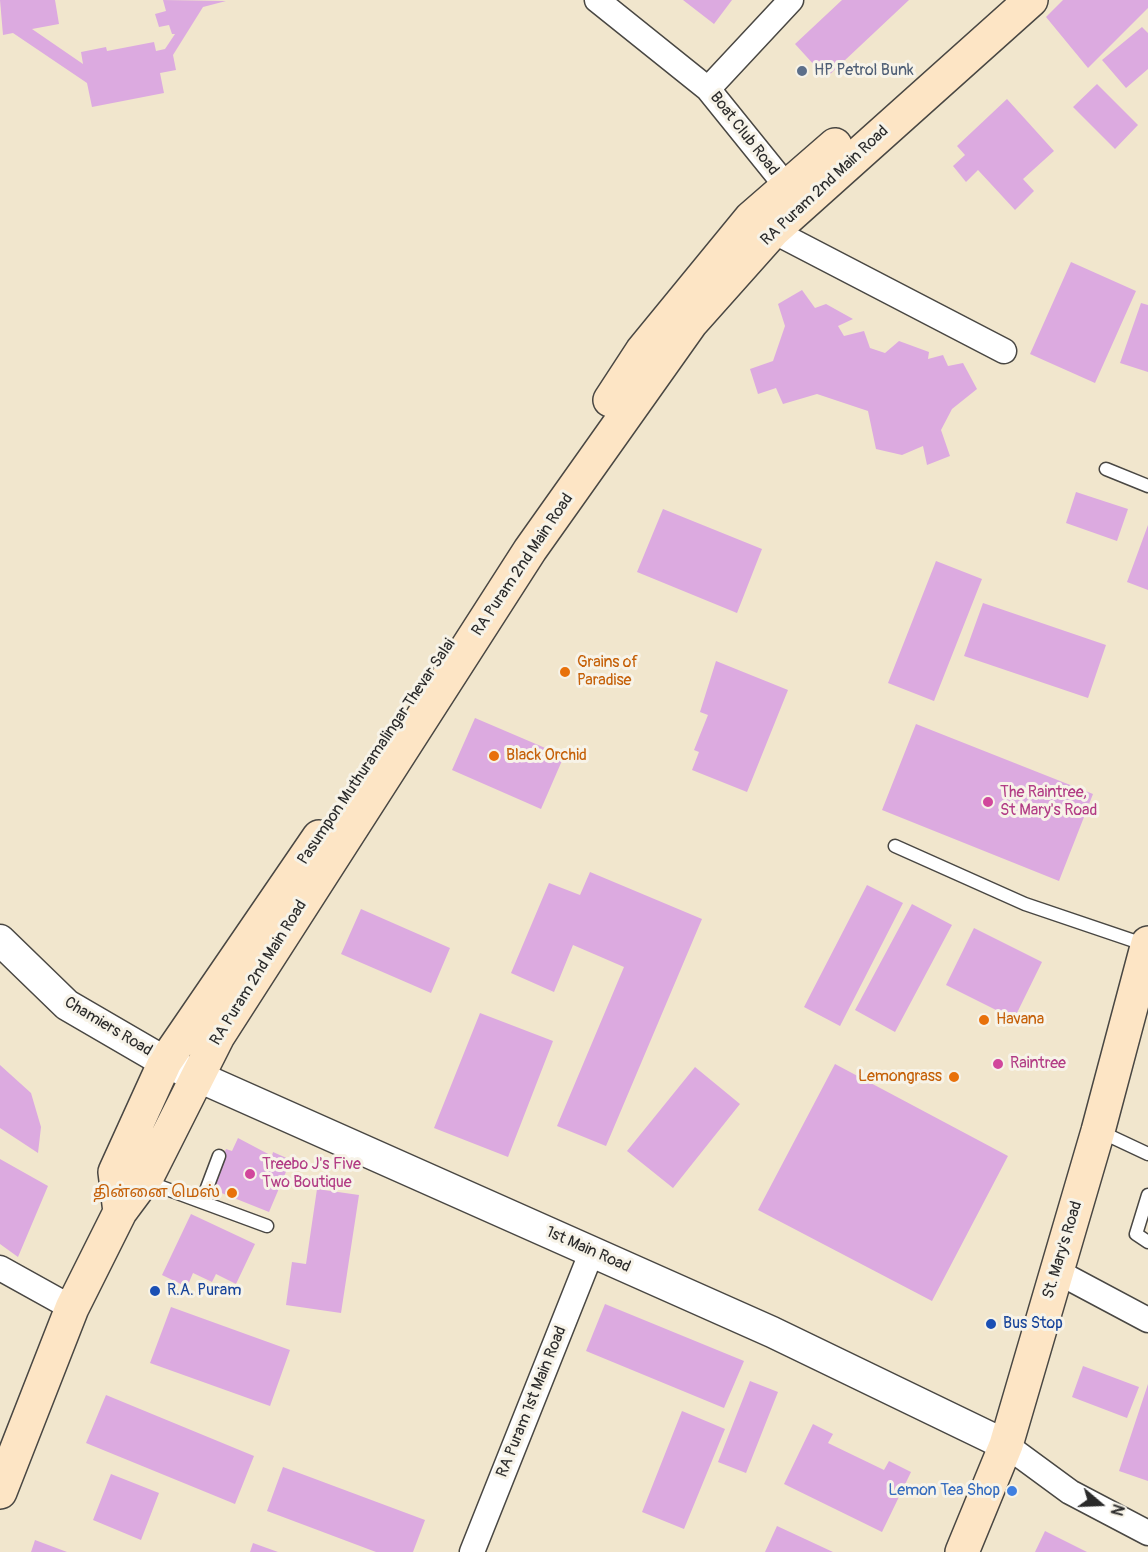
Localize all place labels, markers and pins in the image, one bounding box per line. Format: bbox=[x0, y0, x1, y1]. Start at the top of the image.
place label: HP Petrol Bunk bbox=[814, 61, 914, 81]
marker: HP Petrol Bunk bbox=[795, 64, 809, 78]
place label: Grains of Paradise bbox=[577, 653, 638, 691]
marker: Grains of Paradise bbox=[558, 665, 572, 679]
place label: Black Orchid bbox=[506, 746, 587, 766]
marker: Black Orchid bbox=[487, 749, 501, 763]
place label: The Raintree, St Mary's Road bbox=[1000, 783, 1097, 821]
marker: The Raintree, St Mary's Road bbox=[981, 795, 995, 809]
place label: Havana bbox=[996, 1010, 1044, 1030]
marker: Havana bbox=[977, 1013, 991, 1027]
place label: Raintree bbox=[1010, 1054, 1066, 1074]
marker: Raintree bbox=[991, 1057, 1005, 1071]
place label: Lemongrass bbox=[858, 1067, 942, 1087]
marker: Lemongrass bbox=[947, 1070, 961, 1084]
place label: Treebo J's Five Two Boutique bbox=[262, 1155, 361, 1193]
marker: Treebo J's Five Two Boutique bbox=[243, 1167, 257, 1181]
place label: தின்னை மெஸ் bbox=[93, 1183, 220, 1203]
marker: தின்னை மெஸ் bbox=[225, 1186, 239, 1200]
place label: R.A. Puram bbox=[167, 1281, 241, 1301]
marker: R.A. Puram bbox=[148, 1284, 162, 1298]
place label: Bus Stop bbox=[1003, 1314, 1063, 1334]
marker: Bus Stop bbox=[984, 1317, 998, 1331]
place label: Lemon Tea Shop bbox=[888, 1481, 1000, 1501]
marker: Lemon Tea Shop bbox=[1005, 1484, 1019, 1498]

